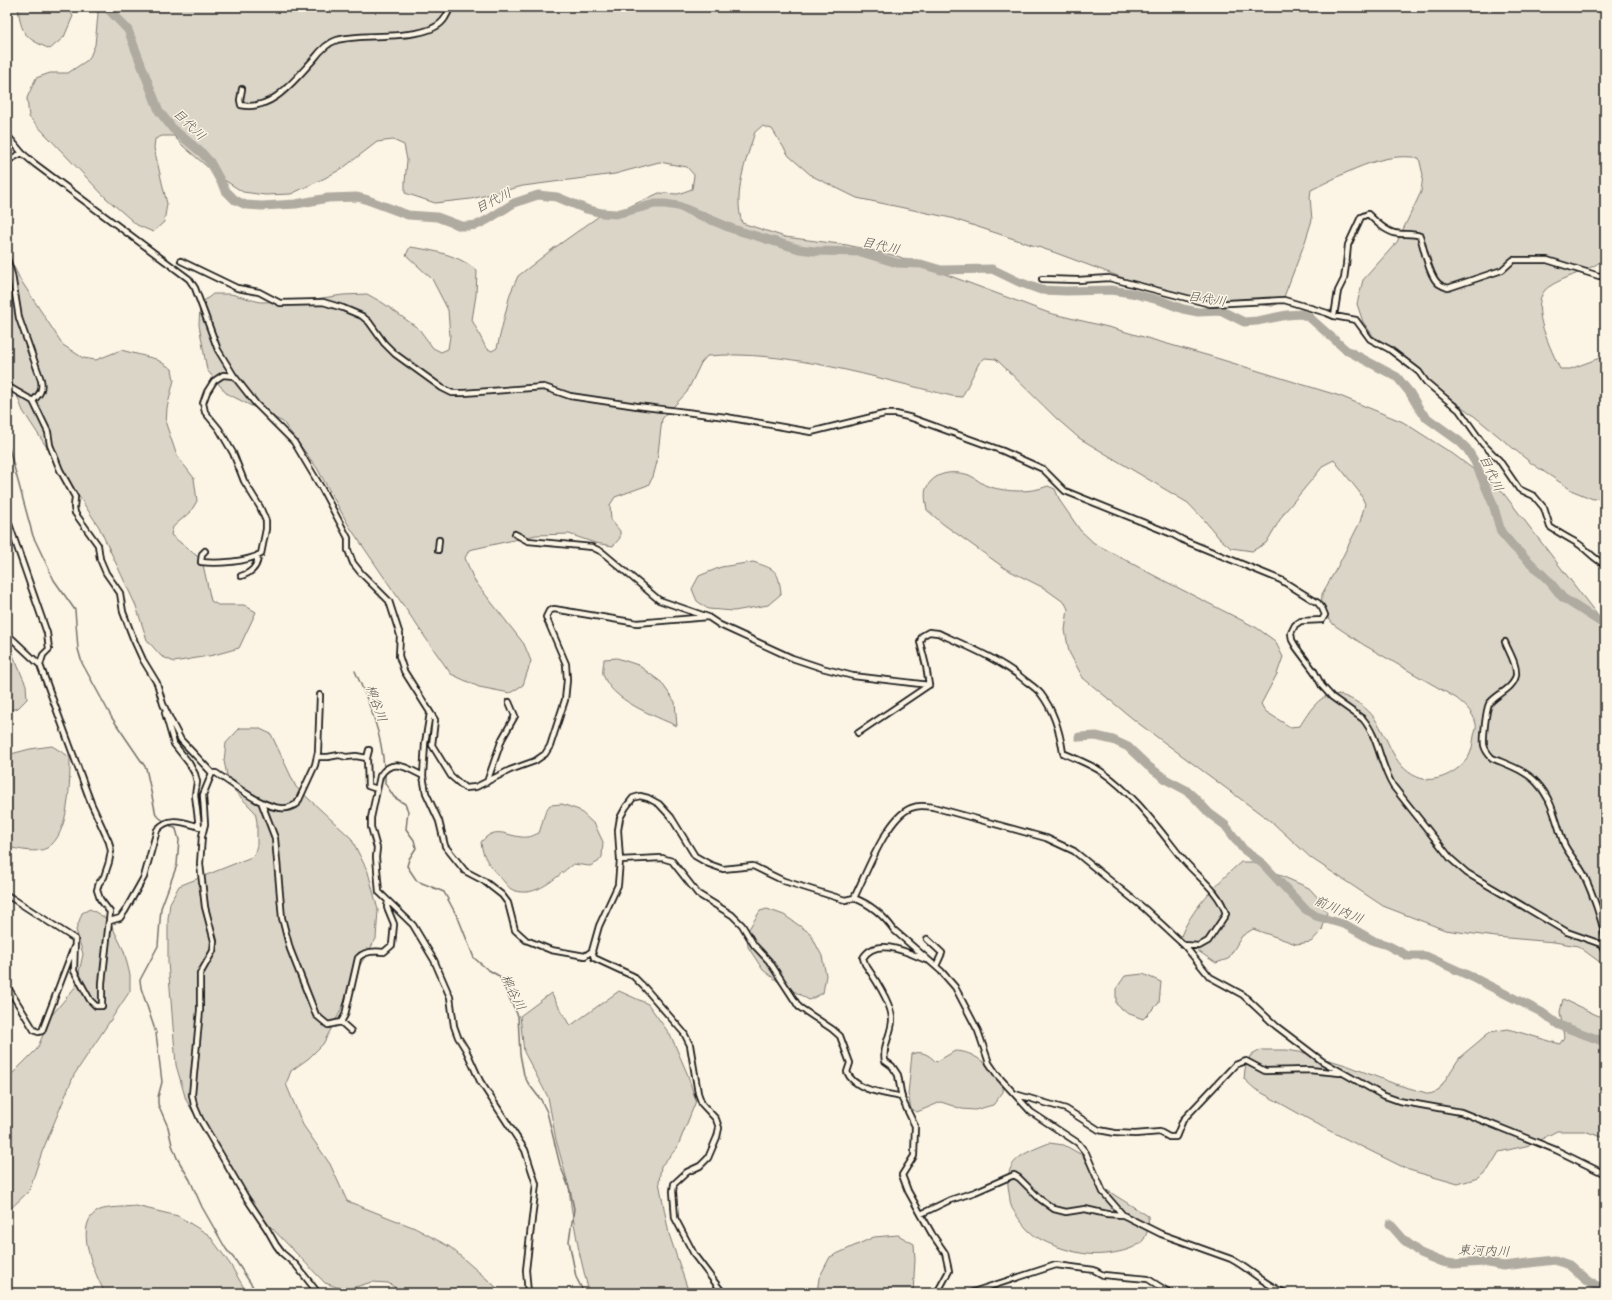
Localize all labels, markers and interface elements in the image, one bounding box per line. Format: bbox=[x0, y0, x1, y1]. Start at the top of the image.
water label: 目代川 bbox=[170, 104, 210, 144]
water label: 目代川 bbox=[472, 183, 514, 217]
water label: 目代川 bbox=[860, 232, 902, 258]
water label: 目代川 bbox=[1186, 286, 1228, 310]
water label: 目代川 bbox=[1476, 452, 1508, 494]
water label: 柳谷川 bbox=[362, 682, 392, 724]
water label: 前川内川 bbox=[1312, 891, 1366, 927]
water label: 柳谷川 bbox=[497, 971, 531, 1013]
water label: 東河内川 bbox=[1458, 1240, 1510, 1260]

